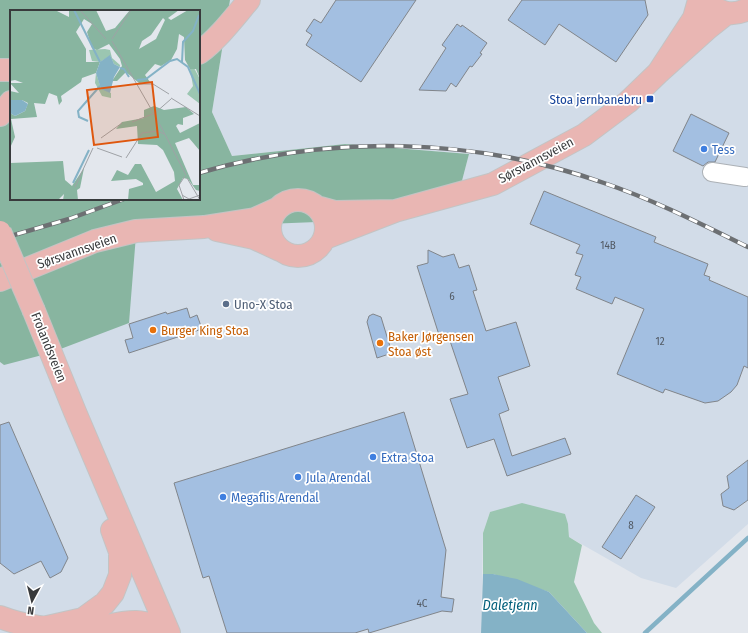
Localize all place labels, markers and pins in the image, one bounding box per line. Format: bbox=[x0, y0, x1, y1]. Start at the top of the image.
place label: Stoa jernbanebru bbox=[550, 92, 642, 107]
marker: Stoa jernbanebru bbox=[645, 94, 655, 104]
place label: Tess bbox=[712, 142, 735, 157]
marker: Tess bbox=[699, 144, 709, 154]
place label: Uno-X Stoa bbox=[234, 297, 293, 312]
marker: Uno-X Stoa bbox=[221, 299, 231, 309]
place label: Burger King Stoa bbox=[161, 323, 249, 338]
marker: Burger King Stoa bbox=[148, 325, 158, 335]
place label: Baker Jørgensen Stoa øst bbox=[388, 329, 474, 359]
marker: Baker Jørgensen Stoa øst bbox=[375, 338, 385, 348]
place label: Extra Stoa bbox=[381, 450, 434, 465]
marker: Extra Stoa bbox=[368, 452, 378, 462]
place label: Jula Arendal bbox=[306, 470, 371, 485]
marker: Jula Arendal bbox=[293, 472, 303, 482]
place label: Megaflis Arendal bbox=[231, 490, 319, 505]
marker: Megaflis Arendal bbox=[218, 492, 228, 502]

